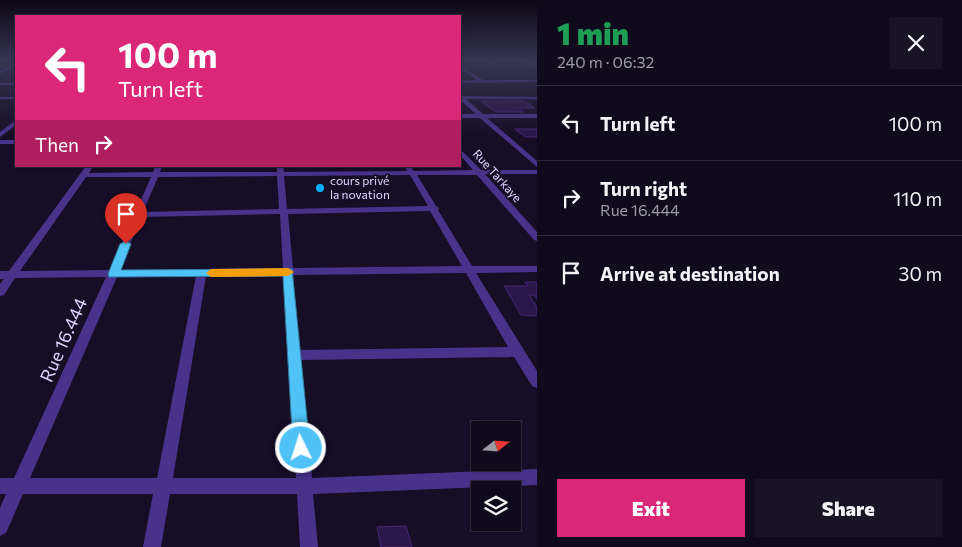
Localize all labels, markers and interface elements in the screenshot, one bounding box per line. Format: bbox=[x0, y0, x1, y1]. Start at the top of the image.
text: 1 min bbox=[557, 14, 629, 51]
button: close bbox=[890, 17, 942, 69]
text: 100 m bbox=[118, 32, 218, 75]
icon: left bbox=[35, 35, 100, 100]
text: 240 m · 06:32 bbox=[557, 52, 654, 71]
text: Turn left bbox=[118, 75, 203, 102]
icon: left bbox=[557, 109, 585, 137]
text: Turn left bbox=[600, 112, 675, 135]
text: 100 m bbox=[889, 112, 942, 135]
icon: right bbox=[89, 130, 117, 158]
text: Then bbox=[35, 133, 79, 156]
street label: Rue Tarkaye bbox=[470, 146, 525, 205]
place label: cours privé la novation bbox=[330, 173, 390, 201]
text: Turn right bbox=[600, 177, 687, 200]
marker: cours privé la novation bbox=[314, 182, 326, 194]
icon: right bbox=[557, 184, 585, 212]
text: 110 m bbox=[893, 187, 942, 210]
pin bbox=[105, 193, 147, 244]
icon: arrive bbox=[112, 200, 140, 228]
text: Rue 16.444 bbox=[600, 200, 680, 219]
icon: arrive bbox=[557, 259, 585, 287]
text: Arrive at destination bbox=[600, 262, 780, 285]
text: 30 m bbox=[899, 262, 942, 285]
street label: Rue 16.444 bbox=[35, 294, 91, 385]
position arrow bbox=[274, 421, 326, 473]
north arrow bbox=[471, 421, 521, 471]
map controls bbox=[471, 421, 521, 531]
button: Exit bbox=[557, 479, 745, 537]
button: Share bbox=[755, 479, 942, 537]
button: layers bbox=[471, 481, 521, 531]

